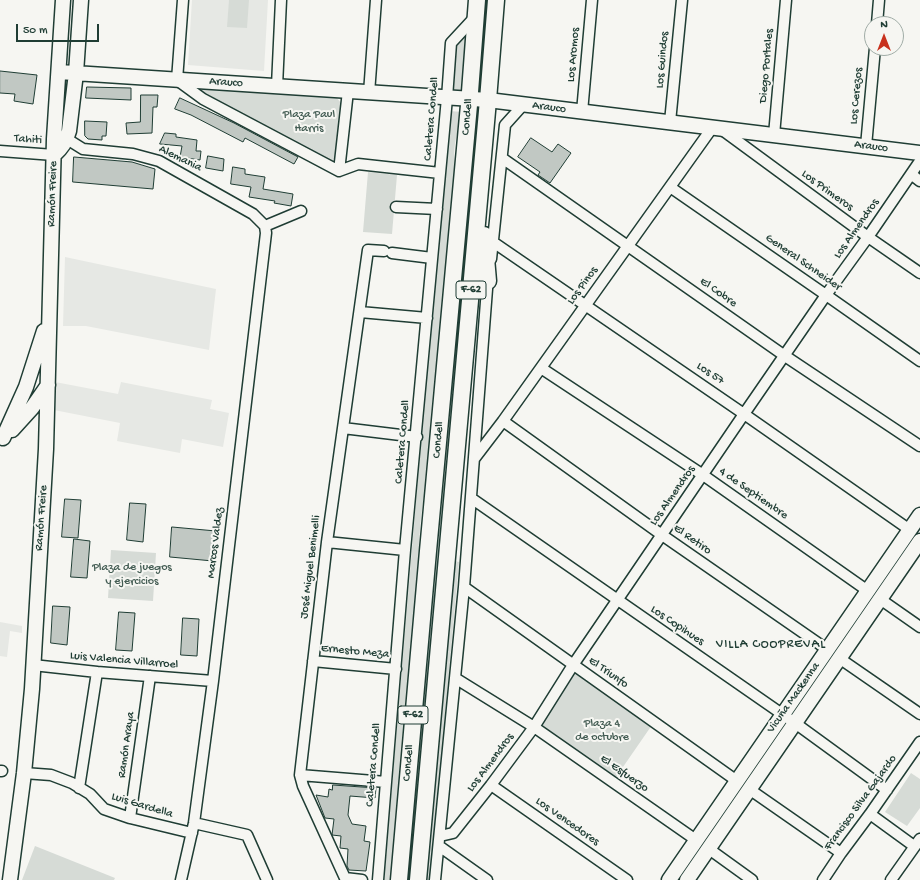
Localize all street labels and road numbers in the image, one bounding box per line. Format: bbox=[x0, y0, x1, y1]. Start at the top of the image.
street label: Los Aromos bbox=[564, 27, 584, 83]
street label: Diego Portales bbox=[757, 28, 777, 104]
street label: Los Guindos bbox=[653, 31, 673, 89]
street label: Los Cerezos bbox=[847, 67, 867, 125]
street label: Arauco bbox=[209, 75, 243, 91]
street label: Caletera Condell bbox=[421, 77, 443, 161]
street label: Condell bbox=[459, 98, 477, 136]
street label: Arauco bbox=[531, 99, 567, 117]
street label: Tahiti bbox=[14, 132, 42, 148]
street label: Arauco bbox=[853, 138, 889, 156]
street label: Alemania bbox=[156, 142, 204, 176]
street label: Ramón Freire bbox=[45, 161, 61, 227]
street label: Los Primeros bbox=[798, 167, 856, 215]
street label: Los Almendros bbox=[831, 196, 883, 262]
street label: General Schneider bbox=[762, 231, 844, 295]
street label: Los Pinos bbox=[564, 264, 602, 308]
street label: El Cobre bbox=[696, 275, 740, 311]
road number: F-62 bbox=[456, 281, 486, 299]
street label: Los 57 bbox=[693, 360, 727, 388]
street label: Caletera Condell bbox=[392, 400, 414, 484]
street label: Condell bbox=[430, 421, 448, 459]
street label: Los Almendros bbox=[647, 463, 699, 529]
street label: 4 de Septiembre bbox=[716, 465, 790, 523]
street label: Ramón Freire bbox=[33, 485, 51, 551]
street label: Marcos Valdez bbox=[205, 507, 227, 579]
street label: José Miguel Benimelli bbox=[297, 514, 325, 620]
street label: El Retiro bbox=[670, 522, 714, 558]
street label: Los Copihues bbox=[647, 603, 707, 649]
street label: Ernesto Meza bbox=[320, 642, 390, 662]
street label: Luis Valencia Villarroel bbox=[69, 649, 179, 673]
street label: El Triunfo bbox=[585, 654, 631, 692]
street label: Vicuña Mackenna bbox=[764, 660, 824, 736]
road number: F-62 bbox=[398, 706, 428, 724]
street label: Ramón Araya bbox=[115, 711, 139, 779]
street label: Caletera Condell bbox=[363, 723, 385, 807]
street label: Los Almendros bbox=[464, 731, 518, 795]
street label: Condell bbox=[400, 744, 418, 782]
street label: El Esfuerzo bbox=[597, 752, 651, 796]
street label: Francisco Silva Gajardo bbox=[822, 752, 900, 854]
street label: Luis Gardella bbox=[110, 790, 174, 822]
street label: Los Vencedores bbox=[532, 795, 602, 849]

